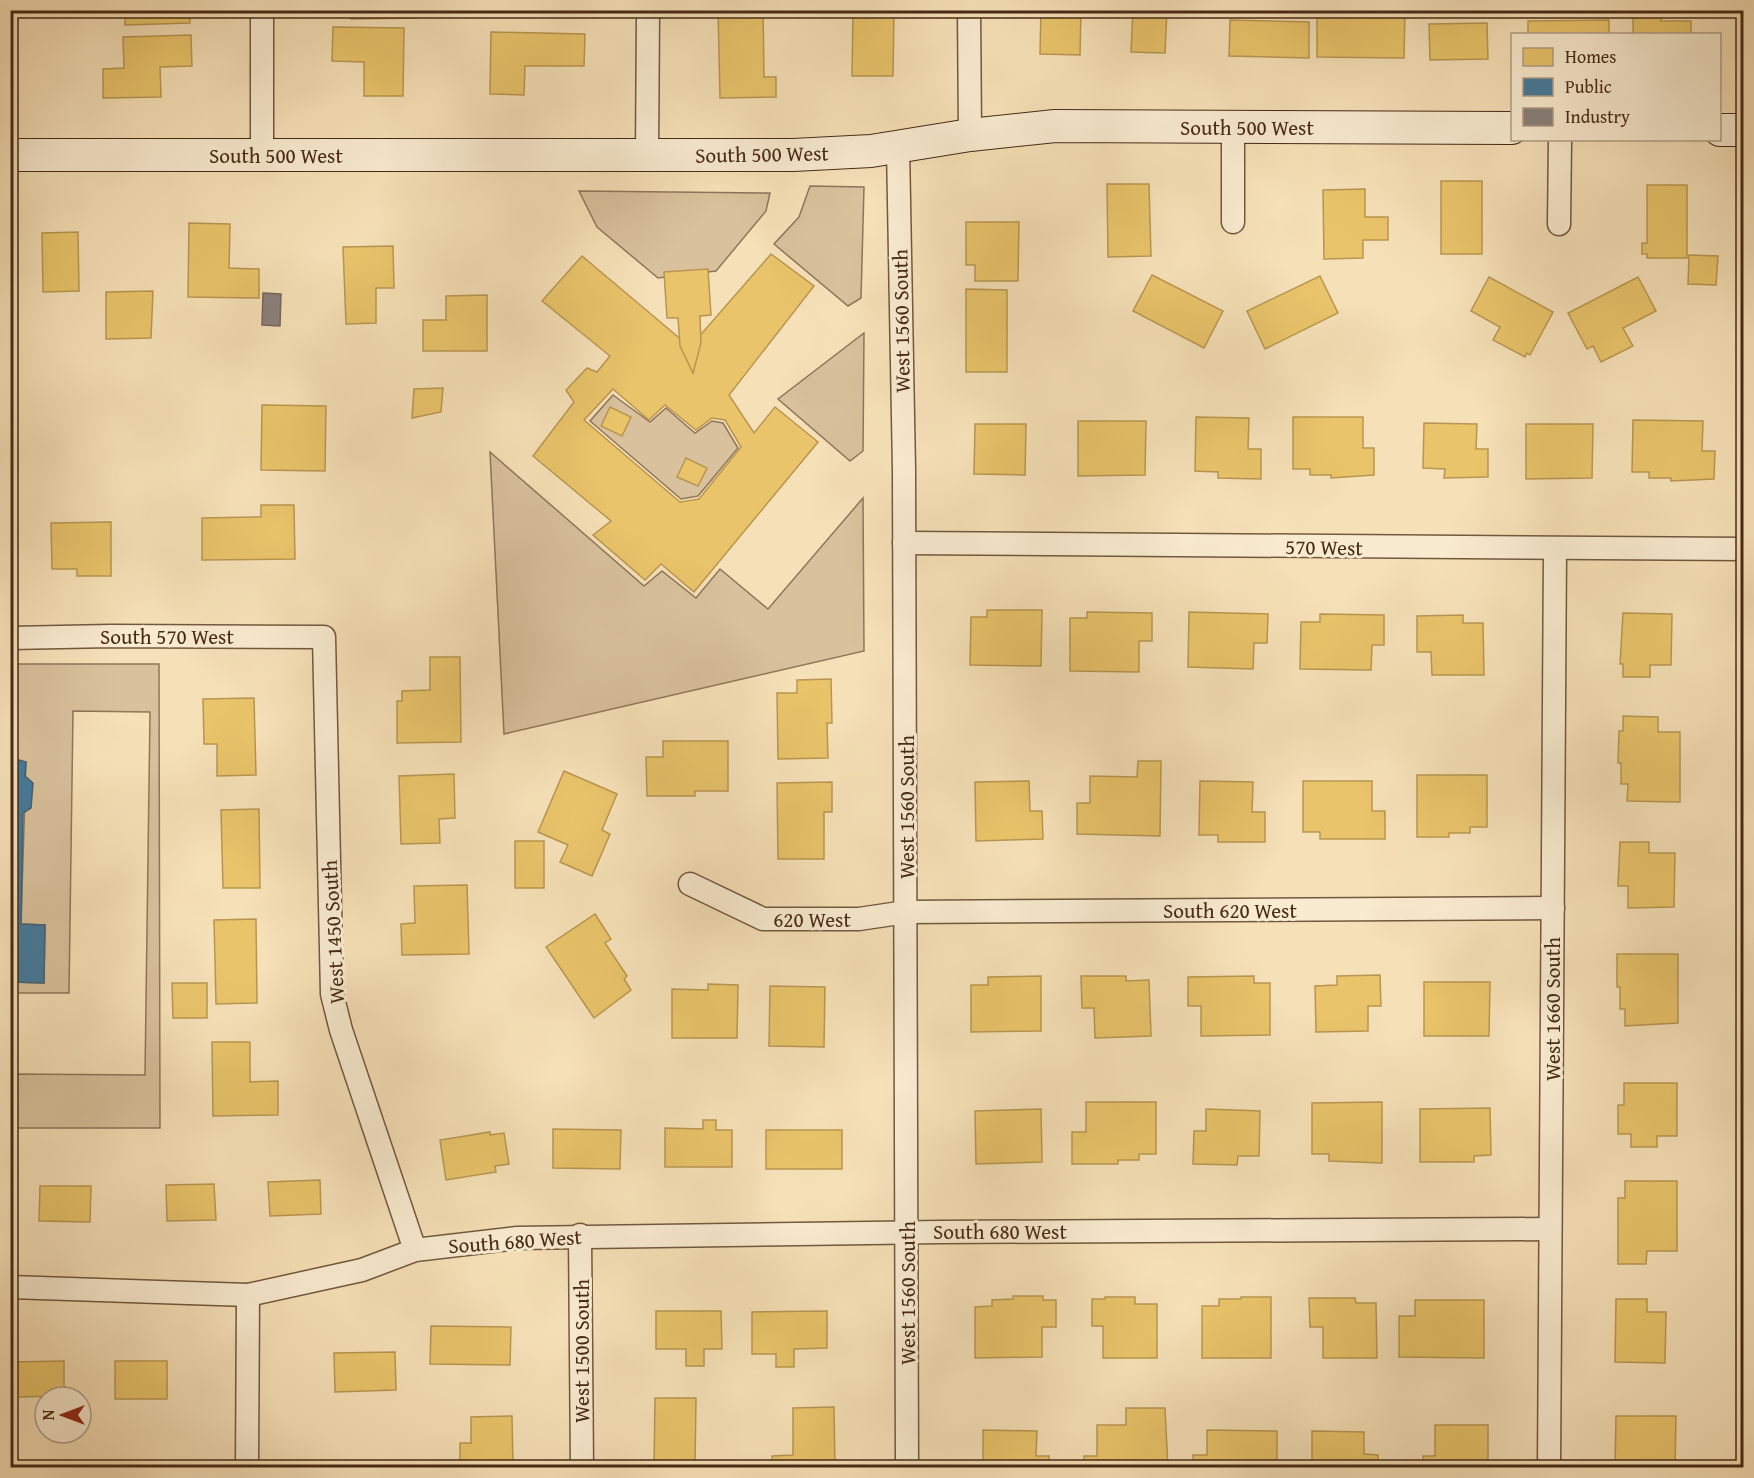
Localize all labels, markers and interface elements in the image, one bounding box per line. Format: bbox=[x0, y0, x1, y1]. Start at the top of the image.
legend bbox=[1511, 33, 1721, 141]
text: Homes bbox=[1565, 43, 1616, 70]
text: Public bbox=[1565, 73, 1612, 100]
text: Industry bbox=[1565, 103, 1630, 130]
street label: South 500 West bbox=[1180, 112, 1314, 143]
street label: South 500 West bbox=[695, 137, 830, 171]
street label: South 500 West bbox=[209, 140, 343, 171]
street label: West 1560 South bbox=[884, 249, 918, 393]
street label: 570 West bbox=[1285, 531, 1364, 563]
street label: South 570 West bbox=[100, 621, 234, 652]
street label: West 1560 South bbox=[891, 735, 922, 879]
street label: West 1450 South bbox=[314, 859, 352, 1005]
street label: South 620 West bbox=[1163, 895, 1297, 926]
street label: 620 West bbox=[773, 904, 851, 935]
street label: West 1660 South bbox=[1537, 937, 1568, 1081]
street label: South 680 West bbox=[933, 1216, 1067, 1247]
street label: South 680 West bbox=[447, 1221, 583, 1261]
street label: West 1560 South bbox=[892, 1221, 923, 1365]
street label: West 1500 South bbox=[566, 1279, 597, 1423]
north arrow bbox=[33, 1385, 93, 1445]
text: N bbox=[36, 1409, 60, 1420]

